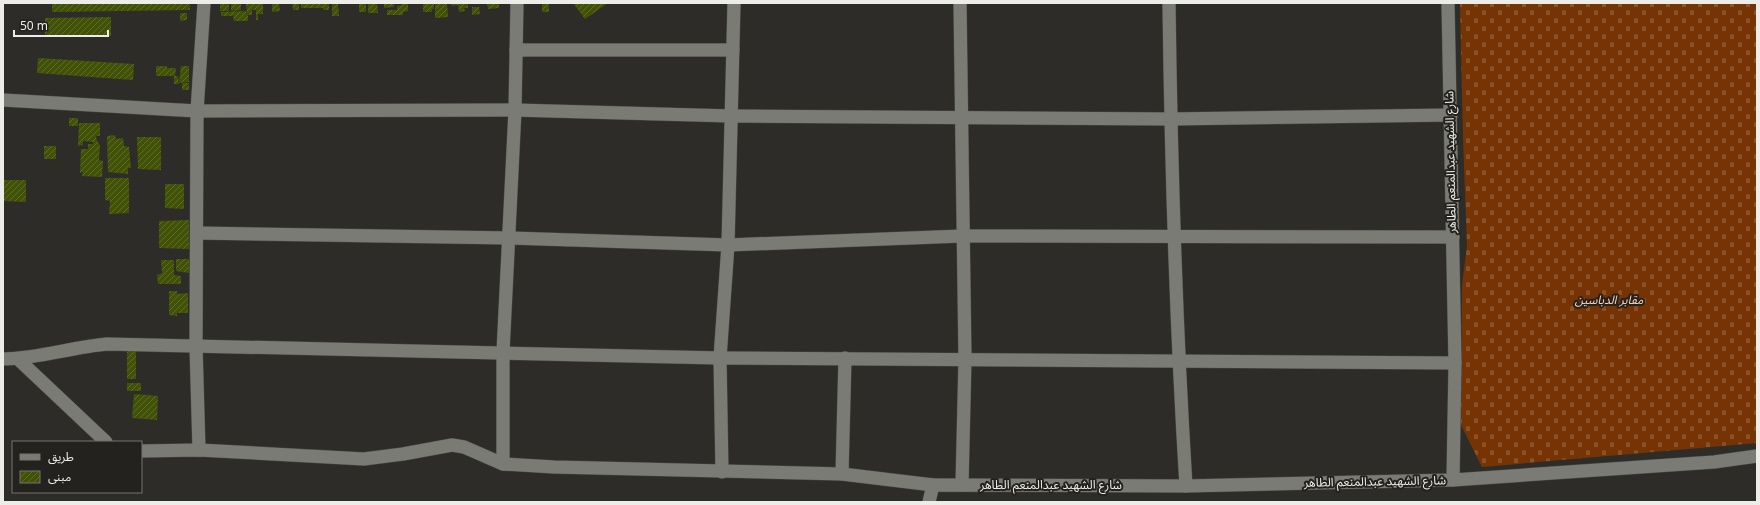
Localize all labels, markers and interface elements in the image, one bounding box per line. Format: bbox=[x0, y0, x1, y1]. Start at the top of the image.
scale bar bbox=[14, 12, 108, 38]
text: 50 m bbox=[20, 14, 48, 39]
street label: شارع الشهيد عبدالمنعم الطاهر bbox=[1437, 91, 1465, 234]
park label: مقابر الدباسين bbox=[1575, 288, 1644, 313]
legend bbox=[12, 441, 142, 493]
text: طريق bbox=[48, 445, 74, 470]
text: مبنى bbox=[48, 465, 71, 490]
street label: شارع الشهيد عبدالمنعم الطاهر bbox=[1303, 468, 1446, 496]
street label: شارع الشهيد عبدالمنعم الطاهر bbox=[979, 473, 1122, 498]

